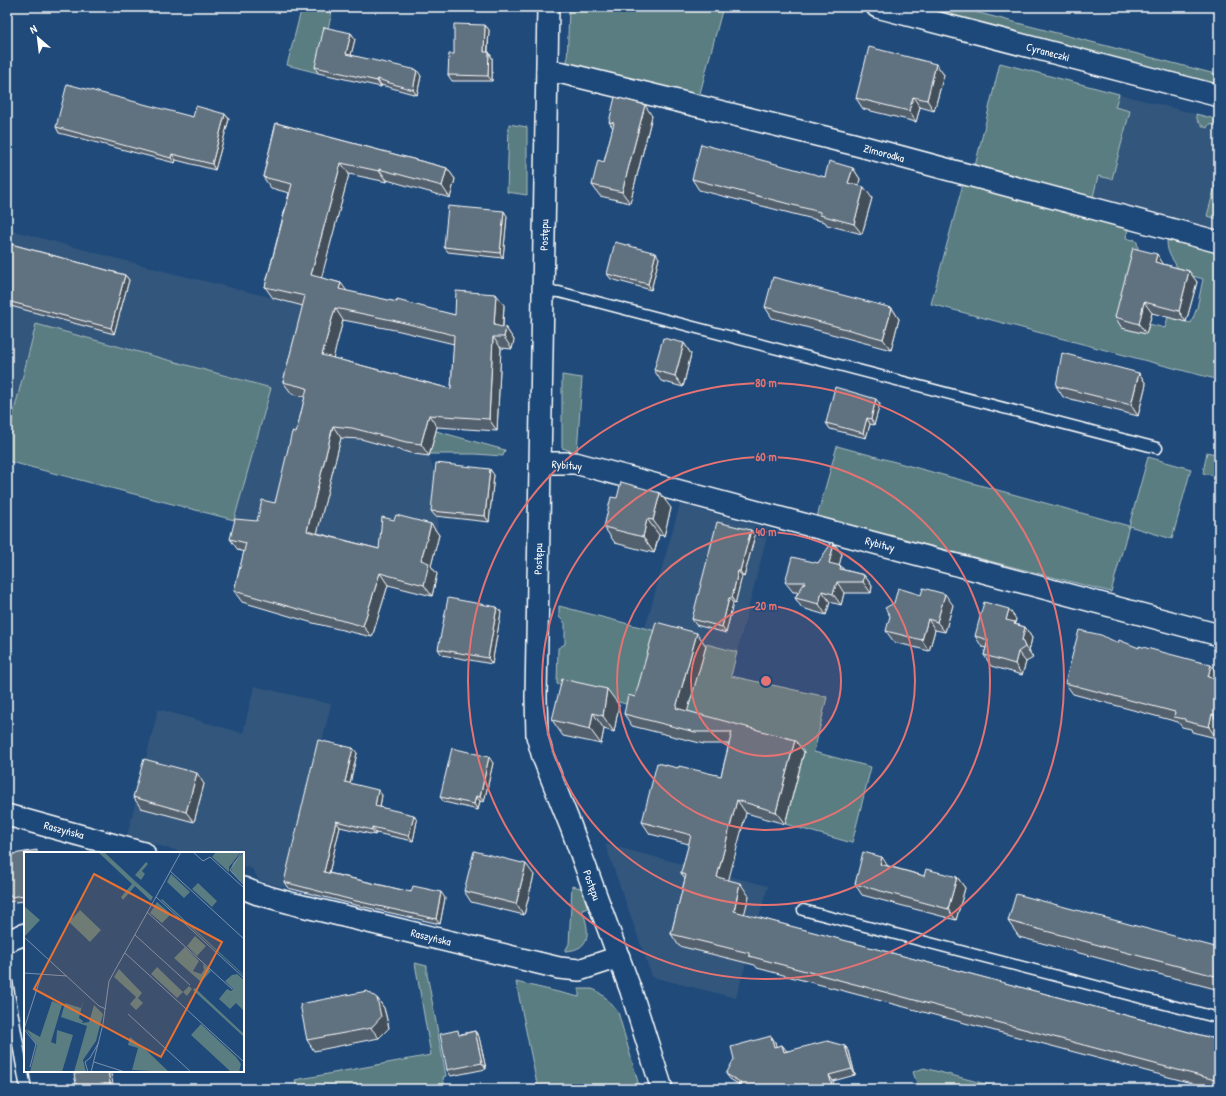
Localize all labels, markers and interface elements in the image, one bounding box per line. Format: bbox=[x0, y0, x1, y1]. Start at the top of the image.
north arrow bbox=[18, 18, 58, 58]
text: N bbox=[27, 22, 39, 37]
street label: Cyraneczki bbox=[1025, 39, 1071, 65]
street label: Zimorodka bbox=[862, 141, 907, 165]
street label: Postępu bbox=[537, 219, 551, 251]
text: 80 m bbox=[755, 374, 777, 391]
text: 60 m bbox=[755, 448, 777, 465]
street label: Rybitwy bbox=[551, 457, 583, 473]
text: 40 m bbox=[756, 523, 776, 540]
street label: Rybitwy bbox=[864, 533, 897, 555]
street label: Postępu bbox=[531, 543, 545, 575]
text: 20 m bbox=[755, 597, 777, 614]
centre of rings bbox=[759, 674, 773, 688]
street label: Raszyńska bbox=[42, 818, 86, 842]
inset map bbox=[24, 852, 244, 1072]
street label: Postępu bbox=[580, 868, 604, 903]
street label: Raszyńska bbox=[409, 925, 453, 949]

